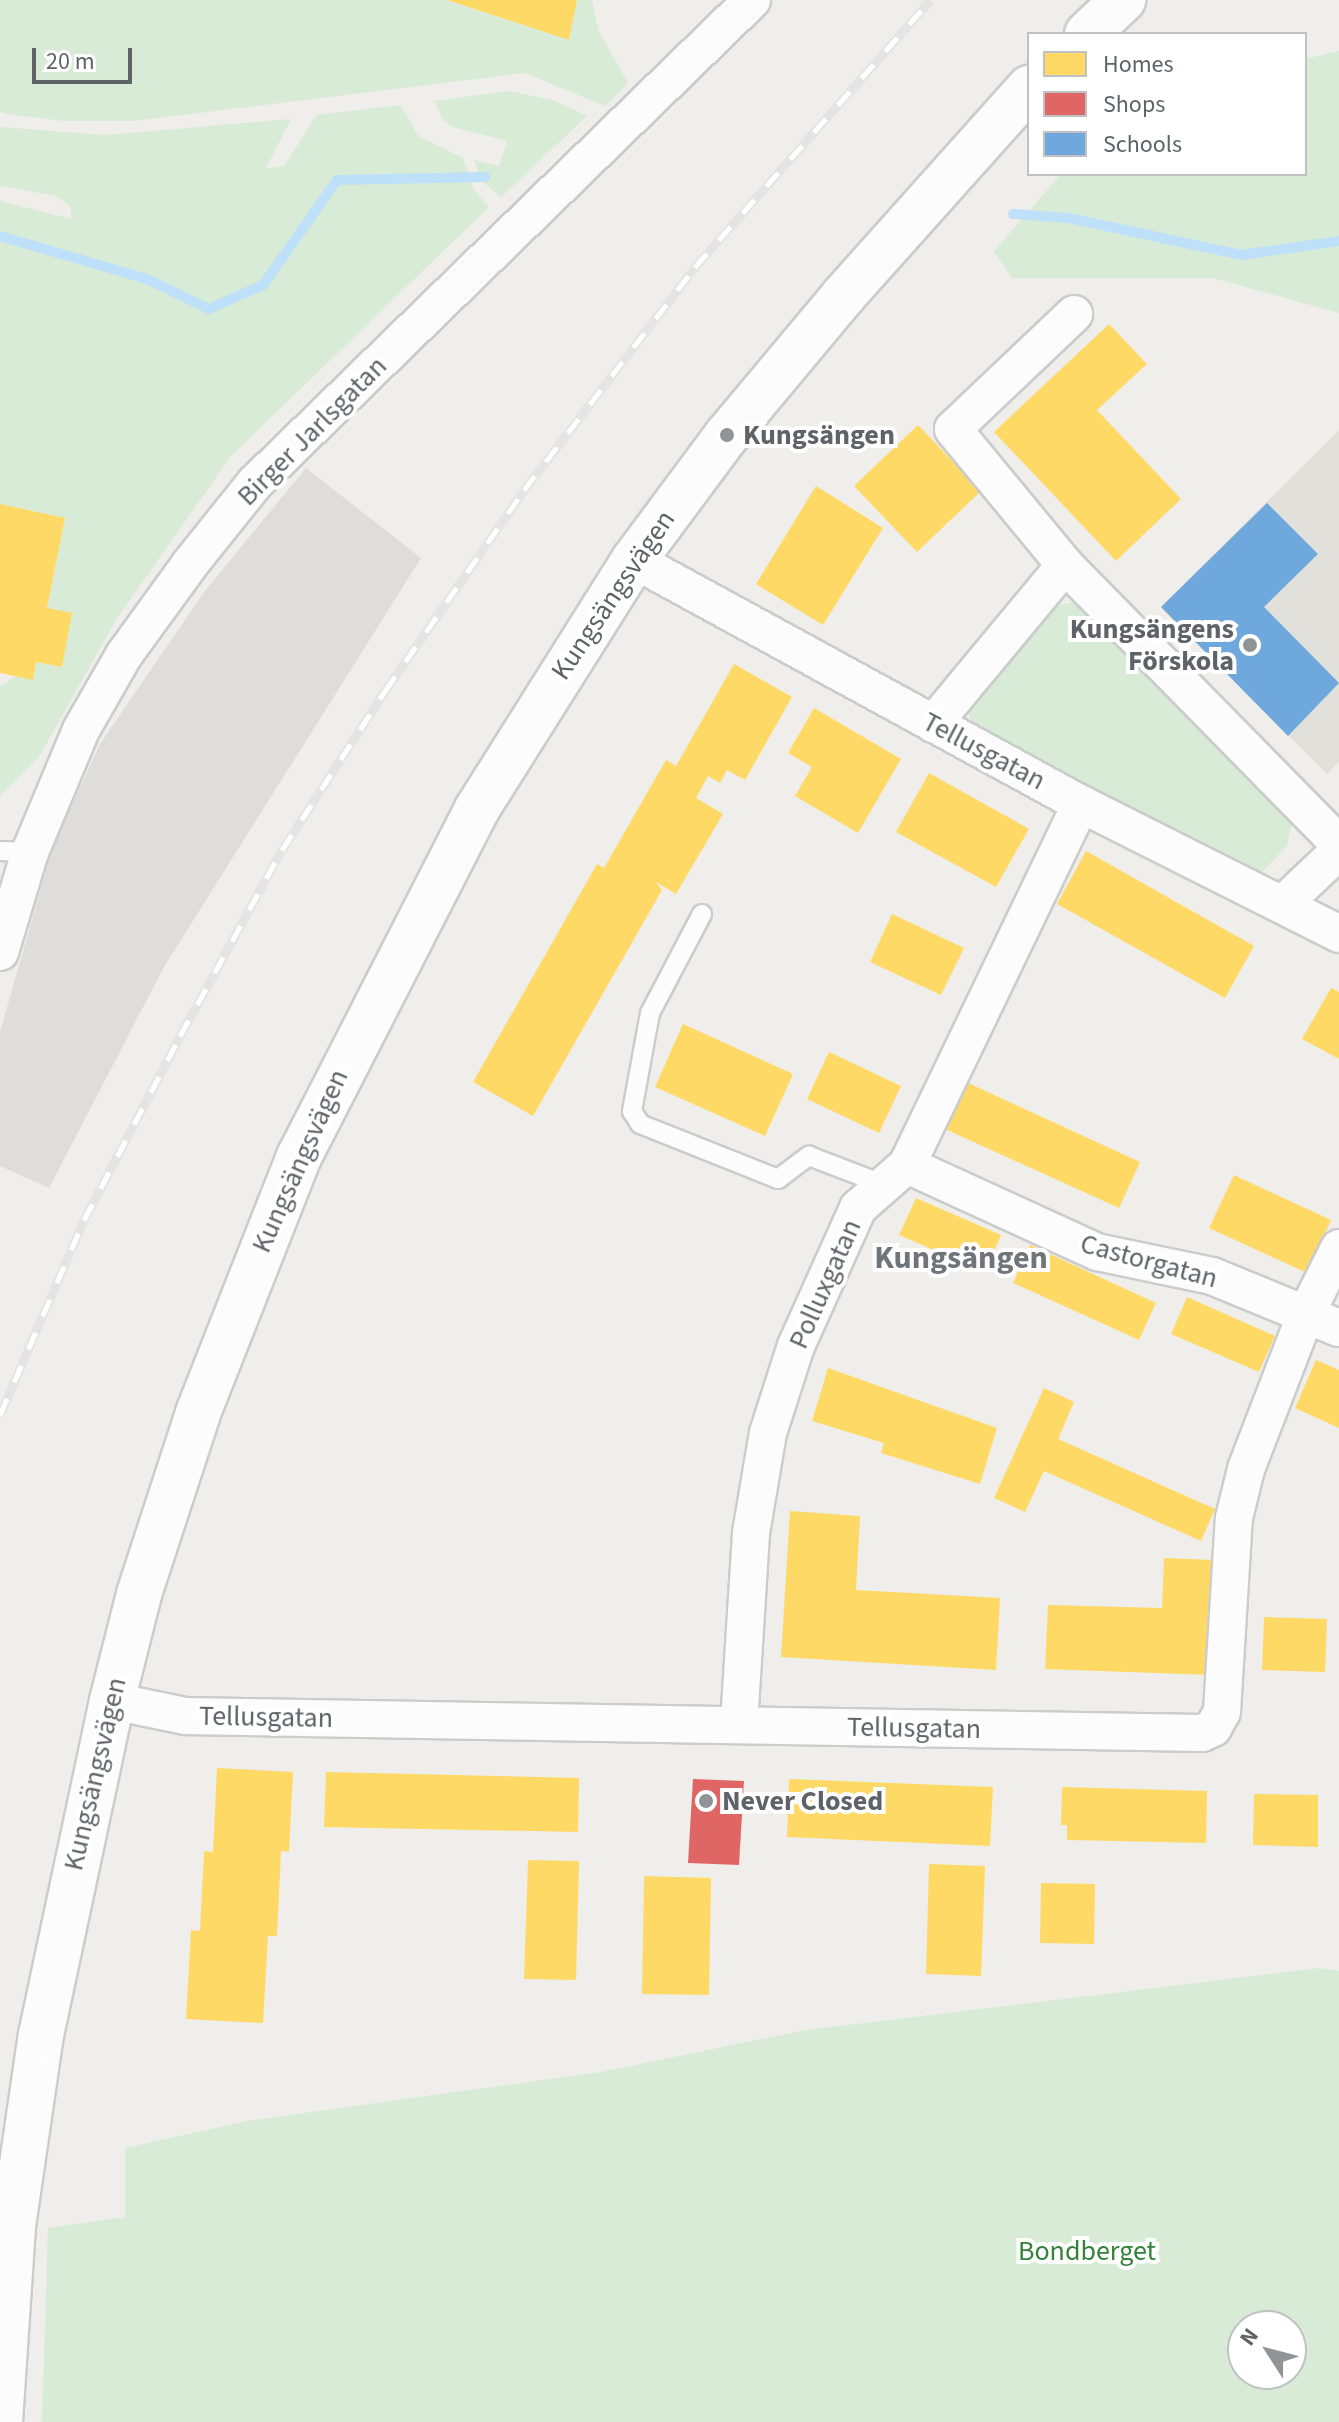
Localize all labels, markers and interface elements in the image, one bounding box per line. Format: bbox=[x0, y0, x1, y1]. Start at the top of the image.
scale bar bbox=[36, 32, 136, 82]
legend bbox=[1027, 32, 1307, 176]
text: 20 m bbox=[46, 44, 95, 79]
text: Homes bbox=[1103, 47, 1174, 82]
text: Shops bbox=[1103, 87, 1165, 122]
text: Schools bbox=[1103, 127, 1182, 162]
street label: Birger Jarlsgatan bbox=[230, 349, 394, 513]
place label: Kungsängen bbox=[743, 418, 895, 452]
marker: Kungsängen bbox=[718, 426, 736, 444]
street label: Kungsängsvägen bbox=[544, 504, 682, 686]
place label: Kungsängens Förskola bbox=[1070, 612, 1234, 678]
marker: Kungsängens Förskola bbox=[1241, 636, 1259, 654]
street label: Tellusgatan bbox=[917, 705, 1051, 797]
street label: Kungsängsvägen bbox=[245, 1064, 355, 1258]
street label: Polluxgatan bbox=[782, 1214, 868, 1354]
street label: Castorgatan bbox=[1077, 1227, 1221, 1295]
district label: Kungsängen bbox=[874, 1239, 1048, 1277]
street label: Kungsängsvägen bbox=[56, 1674, 134, 1874]
street label: Tellusgatan bbox=[199, 1699, 333, 1735]
street label: Tellusgatan bbox=[847, 1710, 981, 1746]
place label: Never Closed bbox=[722, 1784, 883, 1818]
marker: Never Closed bbox=[697, 1792, 715, 1810]
park label: Bondberget bbox=[1018, 2234, 1156, 2268]
north arrow bbox=[1227, 2310, 1307, 2390]
text: N bbox=[1232, 2322, 1266, 2352]

